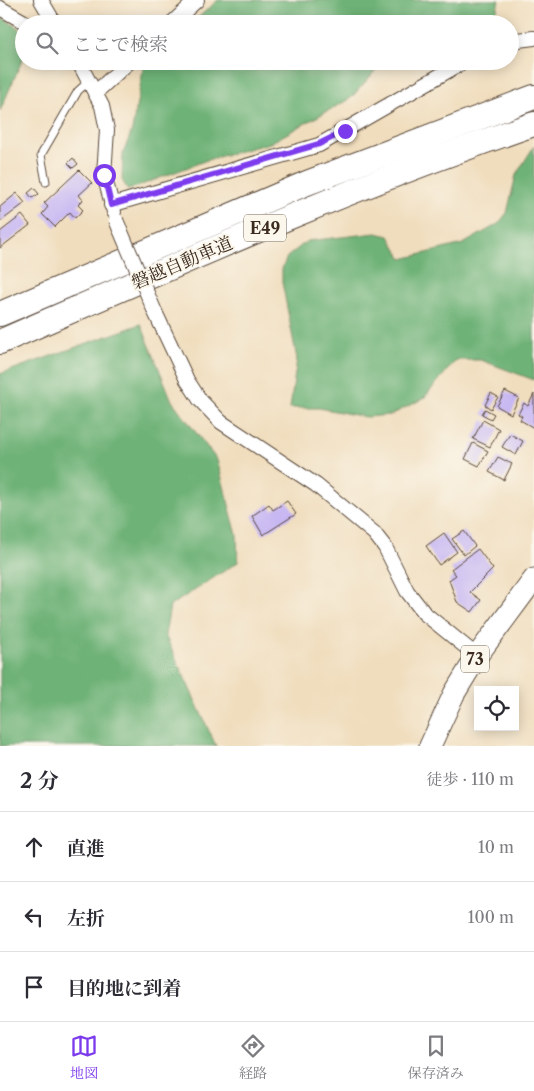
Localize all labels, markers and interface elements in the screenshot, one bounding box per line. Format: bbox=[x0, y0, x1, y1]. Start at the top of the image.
search box bbox=[15, 15, 519, 70]
icon: search bbox=[33, 29, 61, 57]
text: ここで検索 bbox=[73, 33, 168, 56]
route end bbox=[334, 120, 357, 143]
route start bbox=[93, 164, 116, 187]
road number: E49 bbox=[244, 214, 286, 242]
street label: 磐越自動車道 bbox=[128, 232, 236, 294]
road number: 73 bbox=[461, 646, 489, 672]
map controls bbox=[474, 686, 519, 731]
button: locate bbox=[474, 686, 519, 731]
text: 2 分 bbox=[20, 768, 59, 793]
text: 徒歩 · 110 m bbox=[426, 769, 514, 789]
icon: ahead bbox=[20, 833, 48, 861]
text: 直進 bbox=[67, 837, 105, 860]
text: 10 m bbox=[478, 837, 514, 857]
icon: left bbox=[20, 903, 48, 931]
text: 左折 bbox=[67, 907, 105, 930]
text: 100 m bbox=[468, 907, 514, 927]
icon: arrive bbox=[20, 973, 48, 1001]
text: 目的地に到着 bbox=[67, 977, 181, 1000]
tab: 地図 bbox=[70, 1032, 98, 1082]
tab: 経路 bbox=[239, 1032, 267, 1082]
tab: 保存済み bbox=[408, 1032, 464, 1082]

